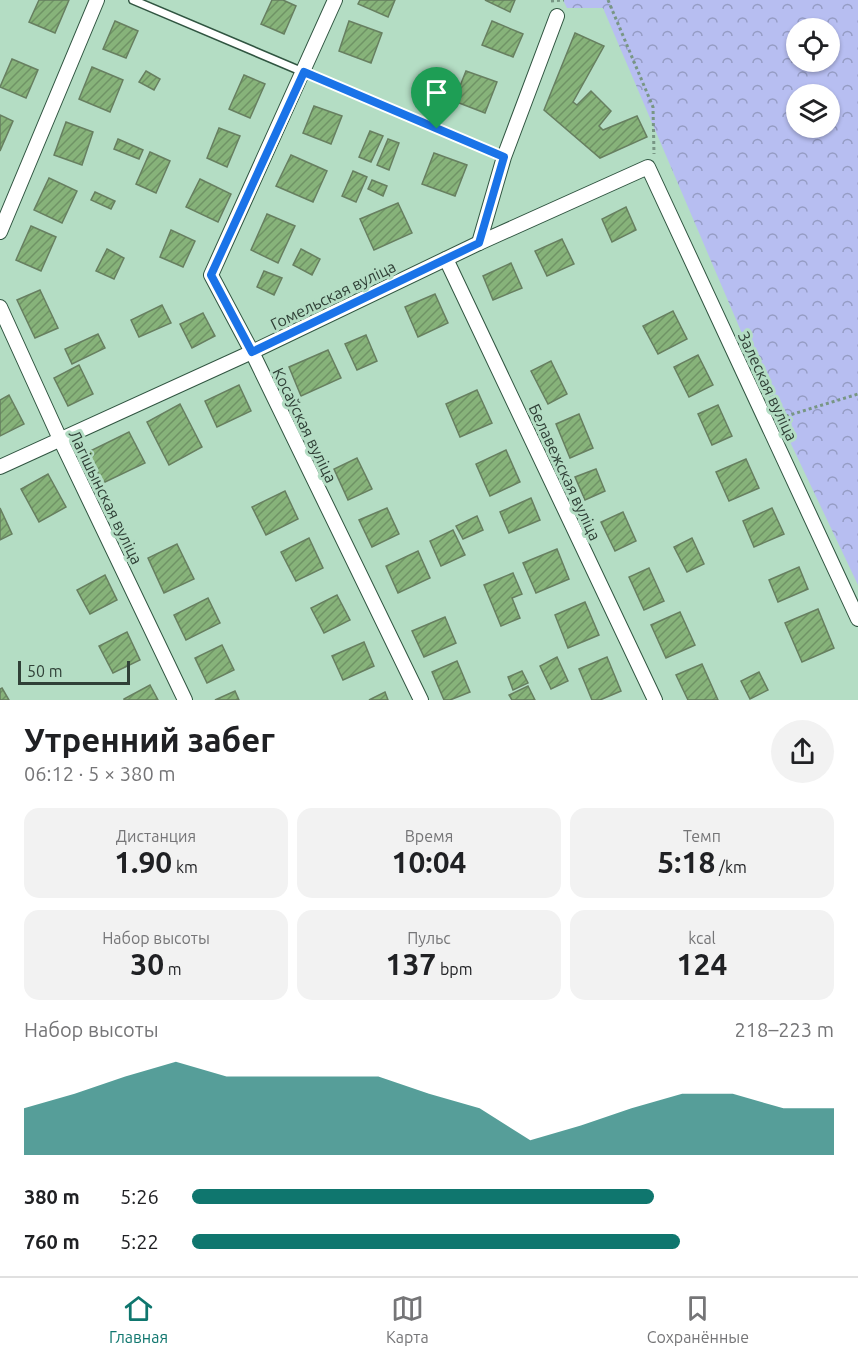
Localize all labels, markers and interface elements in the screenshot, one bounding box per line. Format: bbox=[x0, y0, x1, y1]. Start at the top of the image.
map controls bbox=[786, 18, 840, 138]
button: locate bbox=[786, 18, 840, 72]
pin bbox=[411, 67, 462, 129]
icon: arrive bbox=[420, 76, 453, 109]
button: layers bbox=[786, 84, 840, 138]
street label: Гомельская вуліца bbox=[267, 257, 399, 333]
street label: Залеская вуліца bbox=[735, 328, 801, 444]
street label: Косаўская вуліца bbox=[269, 365, 341, 485]
street label: Белавежская вуліца bbox=[525, 401, 605, 543]
street label: Лагішынская вуліца bbox=[66, 427, 146, 567]
scale bar bbox=[18, 658, 130, 686]
text: 50 m bbox=[27, 662, 63, 680]
button: share bbox=[771, 720, 834, 783]
text: Утренний забег bbox=[24, 721, 275, 758]
text: 06:12 · 5 × 380 m bbox=[24, 762, 176, 785]
text: Дистанция bbox=[116, 827, 196, 845]
text: Время bbox=[405, 827, 453, 845]
text: Темп bbox=[683, 827, 721, 845]
text: 1.90 bbox=[114, 845, 172, 879]
text: 10:04 bbox=[391, 845, 467, 879]
text: 5:18 bbox=[657, 845, 715, 879]
text: km bbox=[172, 858, 198, 876]
text: /km bbox=[715, 858, 747, 876]
text: Набор высоты bbox=[102, 929, 210, 947]
text: Пульс bbox=[407, 929, 451, 947]
text: kcal bbox=[688, 929, 716, 947]
text: 30 bbox=[130, 947, 164, 981]
text: 137 bbox=[386, 947, 436, 981]
text: 124 bbox=[677, 947, 727, 981]
text: m bbox=[164, 960, 182, 978]
text: bpm bbox=[436, 960, 472, 978]
text: Набор высоты bbox=[24, 1018, 159, 1041]
text: 218–223 m bbox=[735, 1018, 834, 1041]
text: 380 m bbox=[24, 1185, 80, 1208]
text: 5:26 bbox=[120, 1185, 159, 1208]
text: 760 m bbox=[24, 1230, 80, 1253]
text: 5:22 bbox=[120, 1230, 159, 1253]
tab: Главная bbox=[109, 1292, 168, 1346]
tab: Карта bbox=[386, 1292, 429, 1346]
tab: Сохранённые bbox=[647, 1292, 749, 1346]

